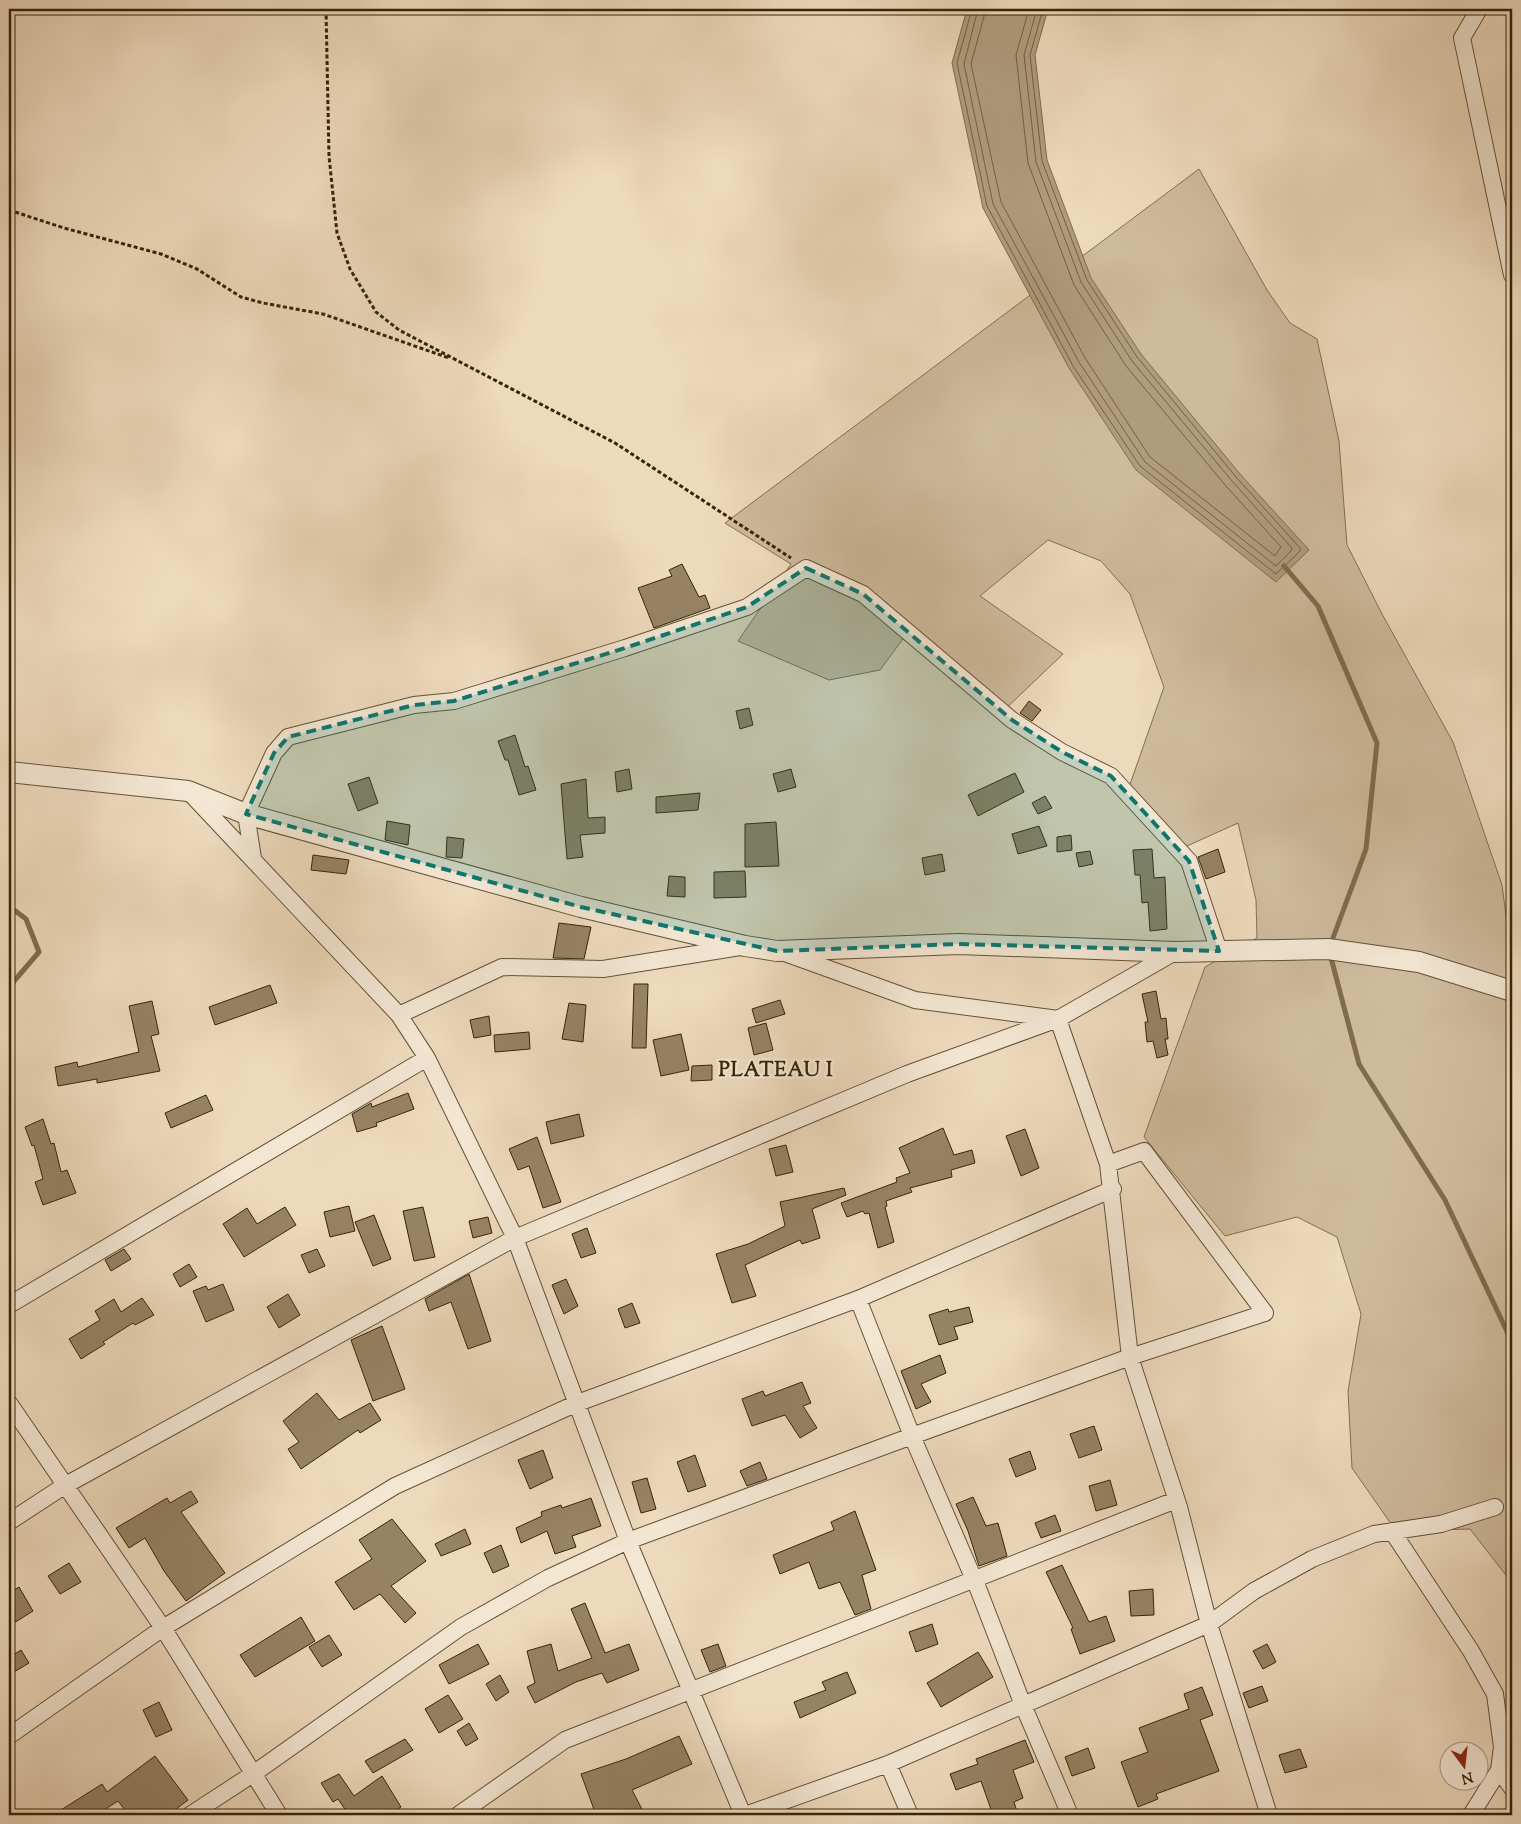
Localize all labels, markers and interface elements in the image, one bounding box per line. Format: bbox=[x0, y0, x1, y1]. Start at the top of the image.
district label: PLATEAU I bbox=[718, 1057, 834, 1086]
north arrow bbox=[1438, 1742, 1488, 1792]
text: N bbox=[1459, 1766, 1475, 1788]

